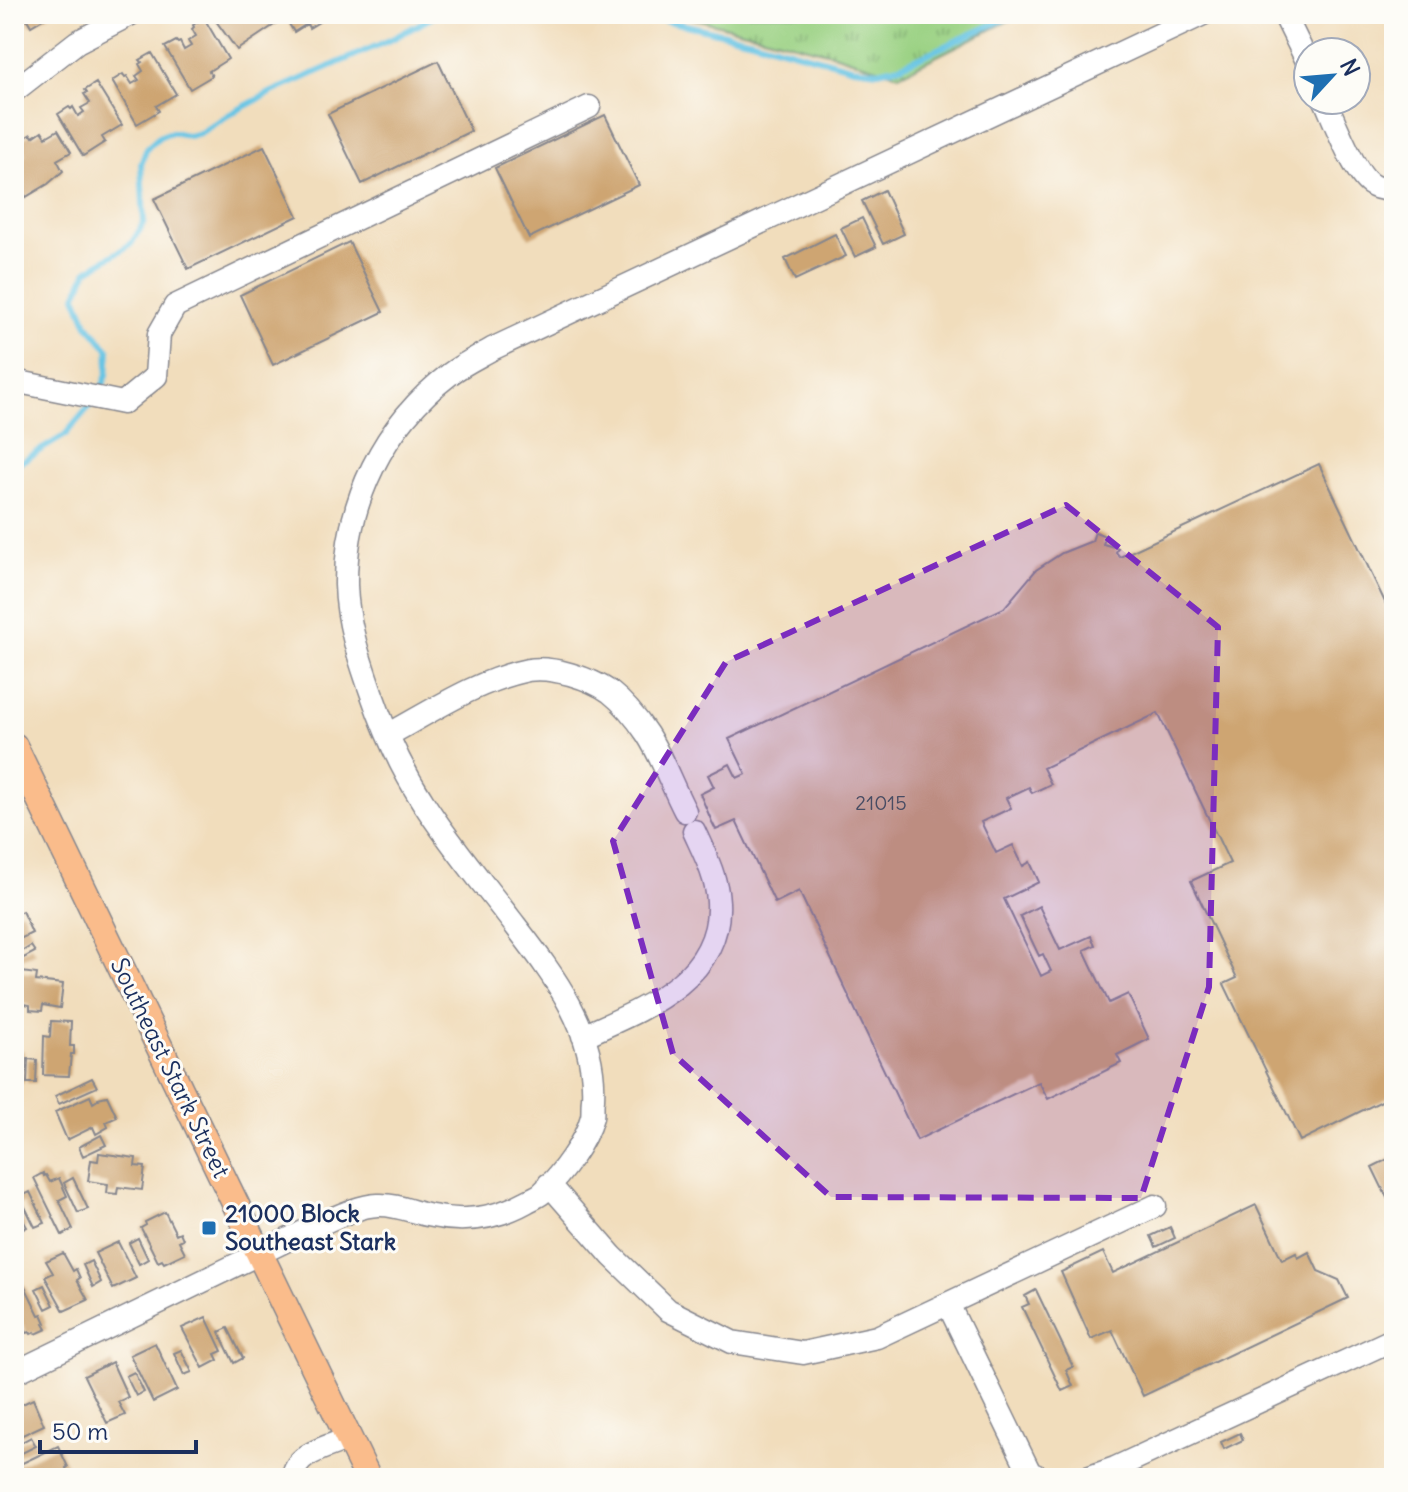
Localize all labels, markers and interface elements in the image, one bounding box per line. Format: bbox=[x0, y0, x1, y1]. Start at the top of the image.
north arrow bbox=[1292, 36, 1372, 116]
text: N bbox=[1334, 54, 1366, 80]
house number: 21015 bbox=[855, 790, 907, 815]
street label: Southeast Stark Street bbox=[105, 953, 237, 1182]
place label: 21000 Block Southeast Stark bbox=[225, 1198, 396, 1256]
marker: 21000 Block Southeast Stark bbox=[200, 1219, 218, 1237]
scale bar bbox=[40, 1404, 196, 1454]
text: 50 m bbox=[52, 1416, 108, 1446]

